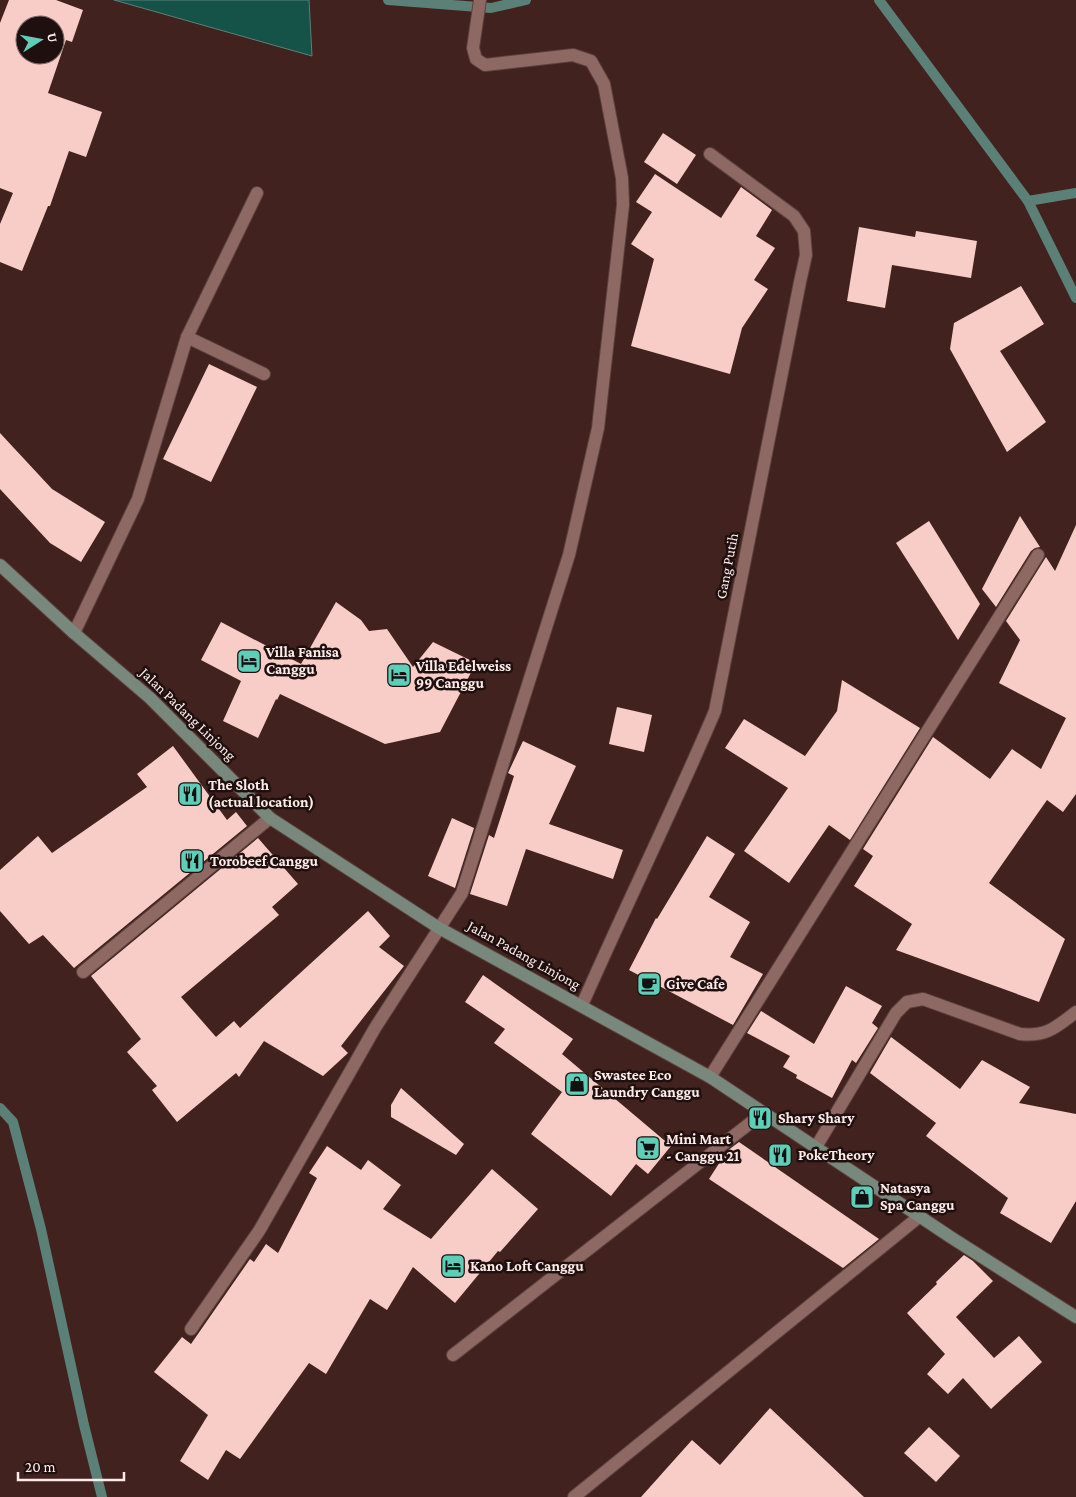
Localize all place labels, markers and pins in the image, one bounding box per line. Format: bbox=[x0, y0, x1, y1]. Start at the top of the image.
place label: Villa Fanisa Canggu bbox=[265, 644, 340, 677]
hotel icon: Villa Fanisa Canggu bbox=[236, 648, 262, 674]
place label: Villa Edelweiss 99 Canggu bbox=[415, 658, 511, 691]
hotel icon: Villa Edelweiss 99 Canggu bbox=[386, 662, 412, 688]
place label: The Sloth (actual location) bbox=[208, 777, 314, 811]
restaurant icon: The Sloth (actual location) bbox=[177, 781, 203, 807]
restaurant icon: Torobeef Canggu bbox=[179, 848, 205, 874]
place label: Torobeef Canggu bbox=[210, 853, 319, 869]
cafe icon: Give Cafe bbox=[636, 971, 662, 997]
place label: Give Cafe bbox=[666, 976, 725, 992]
place label: Swastee Eco Laundry Canggu bbox=[594, 1067, 700, 1100]
shop icon: Swastee Eco Laundry Canggu bbox=[564, 1071, 590, 1097]
restaurant icon: Shary Shary bbox=[747, 1105, 773, 1131]
place label: Shary Shary bbox=[778, 1110, 855, 1126]
place label: Mini Mart - Canggu 21 bbox=[666, 1131, 740, 1164]
supermarket icon: Mini Mart - Canggu 21 bbox=[635, 1135, 661, 1161]
restaurant icon: PokeTheory bbox=[767, 1142, 793, 1168]
place label: PokeTheory bbox=[798, 1147, 875, 1163]
place label: Natasya Spa Canggu bbox=[880, 1180, 955, 1213]
shop icon: Natasya Spa Canggu bbox=[849, 1184, 875, 1210]
hotel icon: Kano Loft Canggu bbox=[440, 1253, 466, 1279]
place label: Kano Loft Canggu bbox=[470, 1258, 584, 1274]

